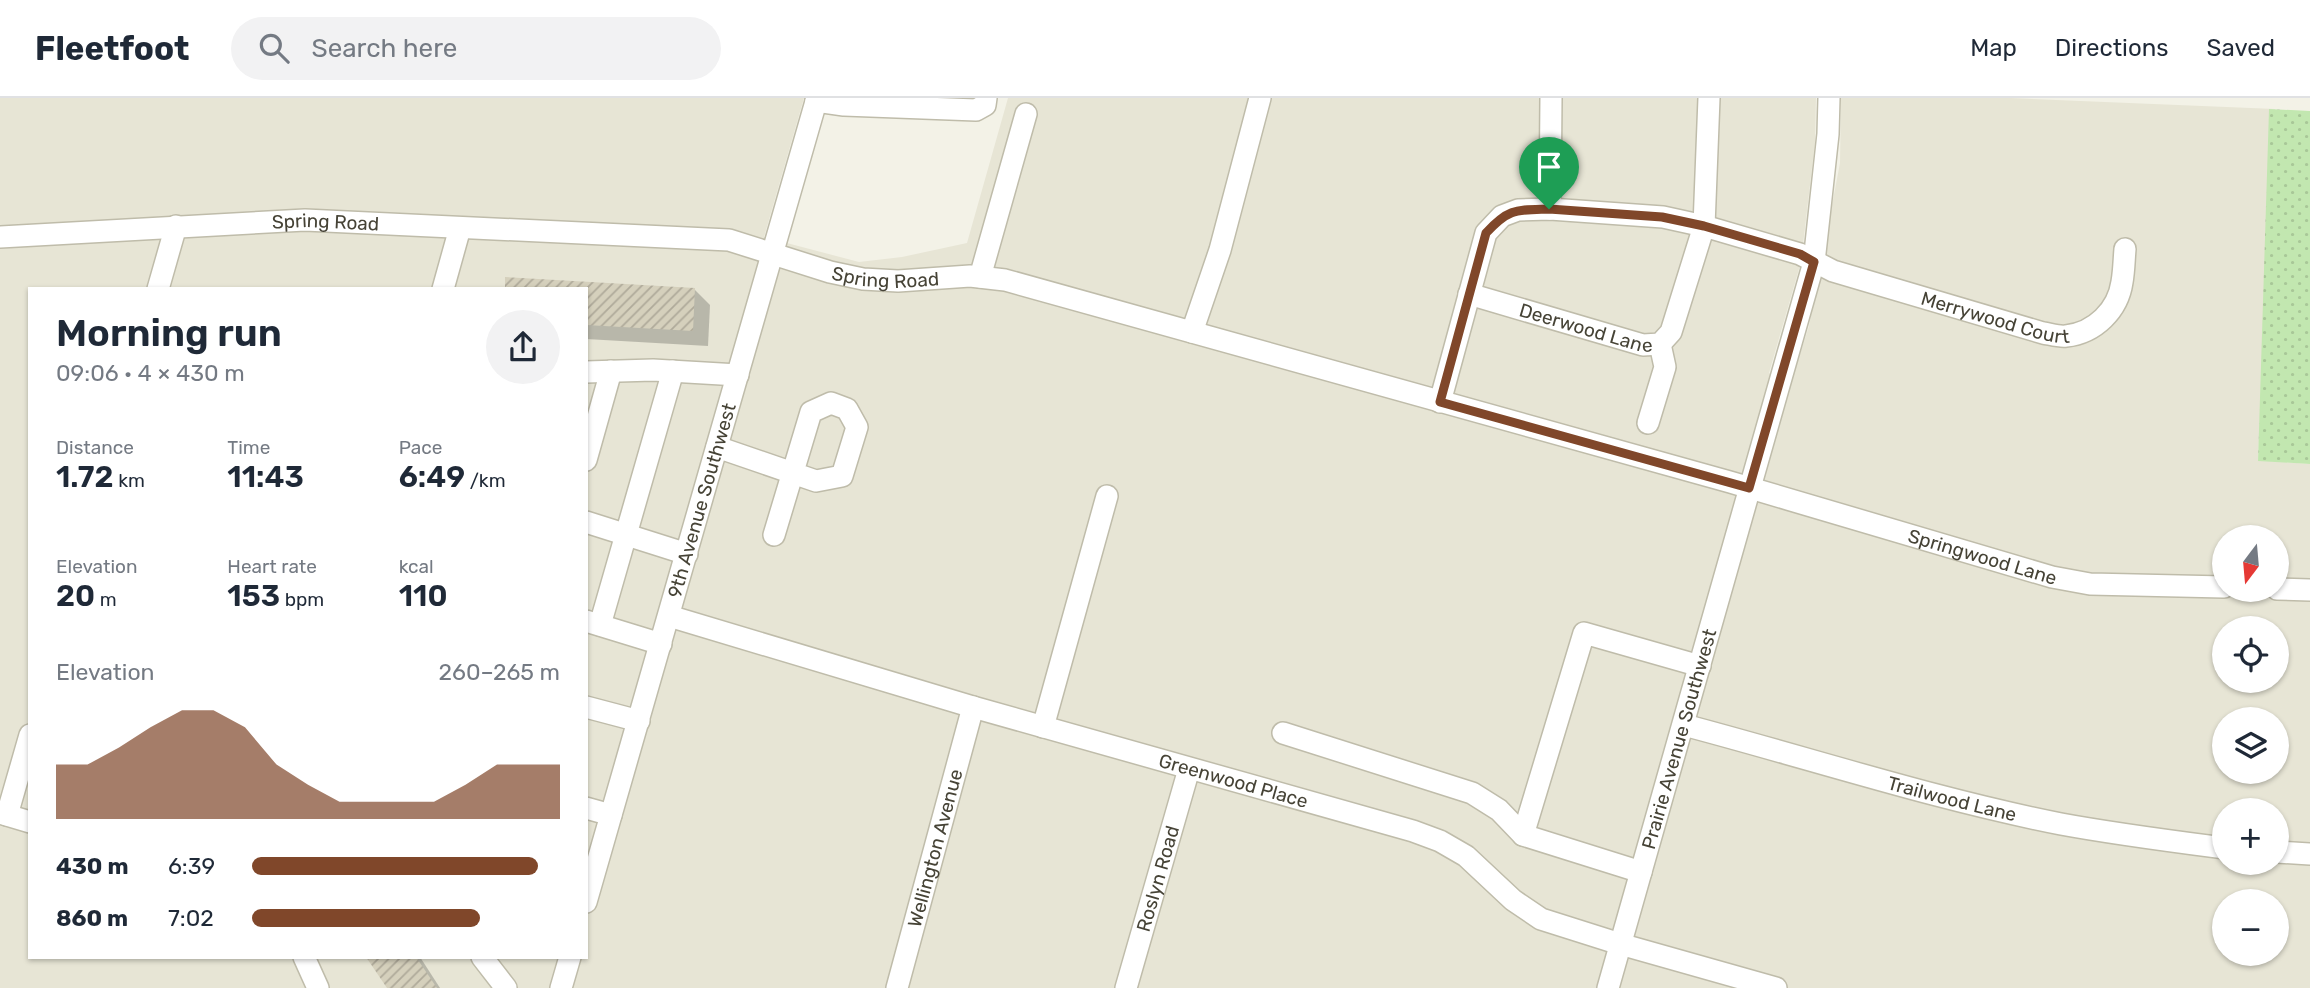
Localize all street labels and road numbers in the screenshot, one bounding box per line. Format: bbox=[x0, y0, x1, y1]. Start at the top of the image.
street label: Spring Road bbox=[271, 209, 380, 235]
street label: Spring Road bbox=[830, 262, 940, 293]
street label: Merrywood Court bbox=[1918, 287, 2071, 348]
street label: Deerwood Lane bbox=[1517, 298, 1653, 357]
street label: 9th Avenue Southwest bbox=[663, 400, 741, 600]
street label: Springwood Lane bbox=[1905, 524, 2059, 590]
street label: Prairie Avenue Southwest bbox=[1637, 626, 1722, 852]
street label: Greenwood Place bbox=[1156, 749, 1311, 813]
street label: Wellington Avenue bbox=[903, 767, 968, 930]
street label: Trailwood Lane bbox=[1885, 771, 2019, 826]
street label: Roslyn Road bbox=[1132, 823, 1184, 934]

